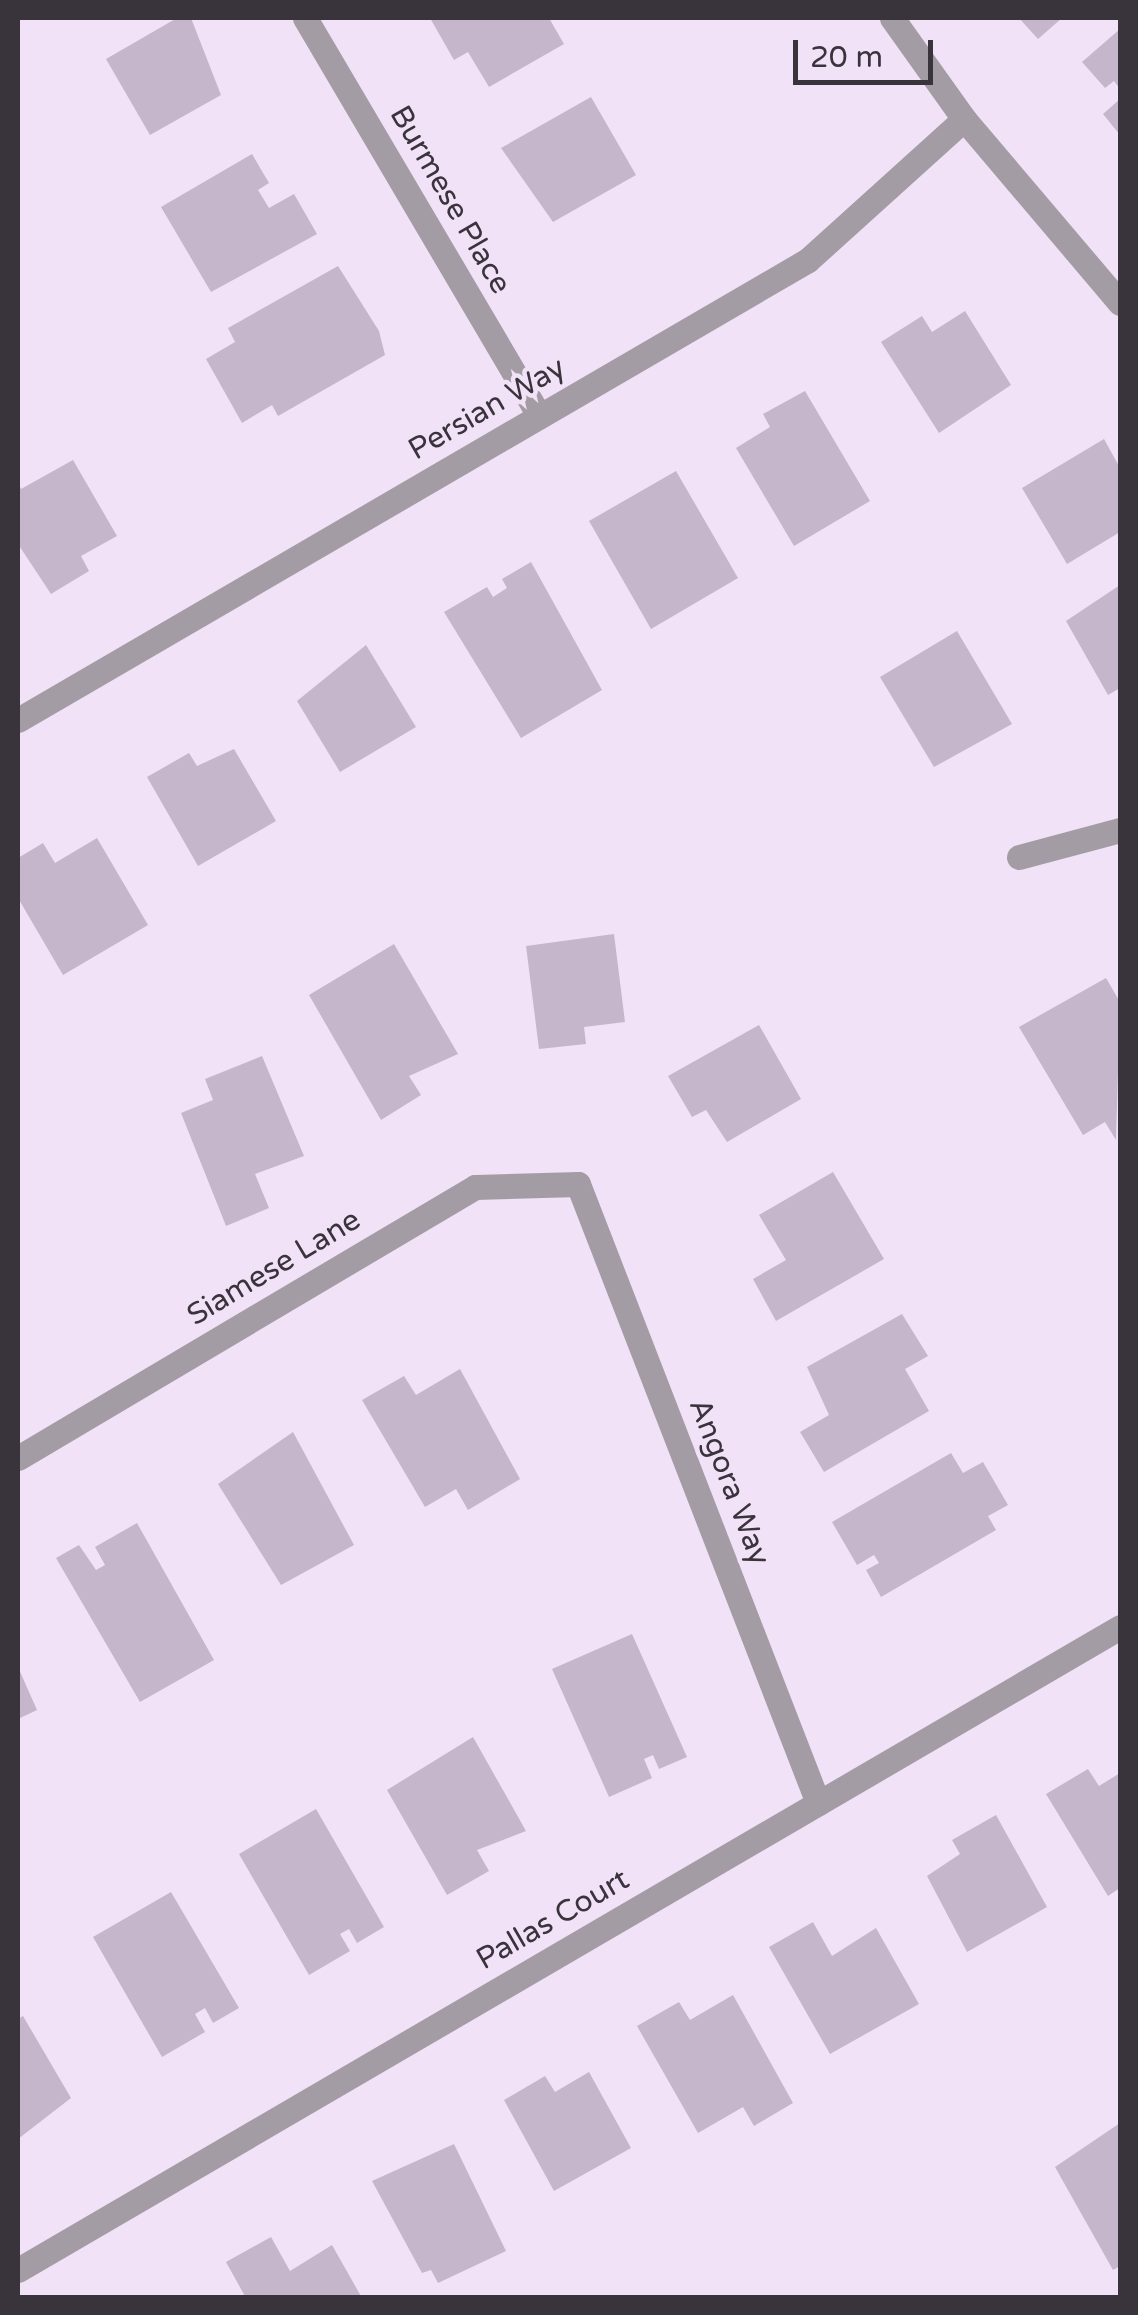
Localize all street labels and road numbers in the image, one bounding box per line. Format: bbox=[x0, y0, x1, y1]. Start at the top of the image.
street label: Burmese Place bbox=[382, 100, 518, 300]
street label: Persian Way bbox=[402, 350, 572, 468]
street label: Siamese Lane bbox=[181, 1202, 367, 1334]
street label: Angora Way bbox=[681, 1394, 777, 1570]
street label: Pallas Court bbox=[470, 1862, 636, 1978]

